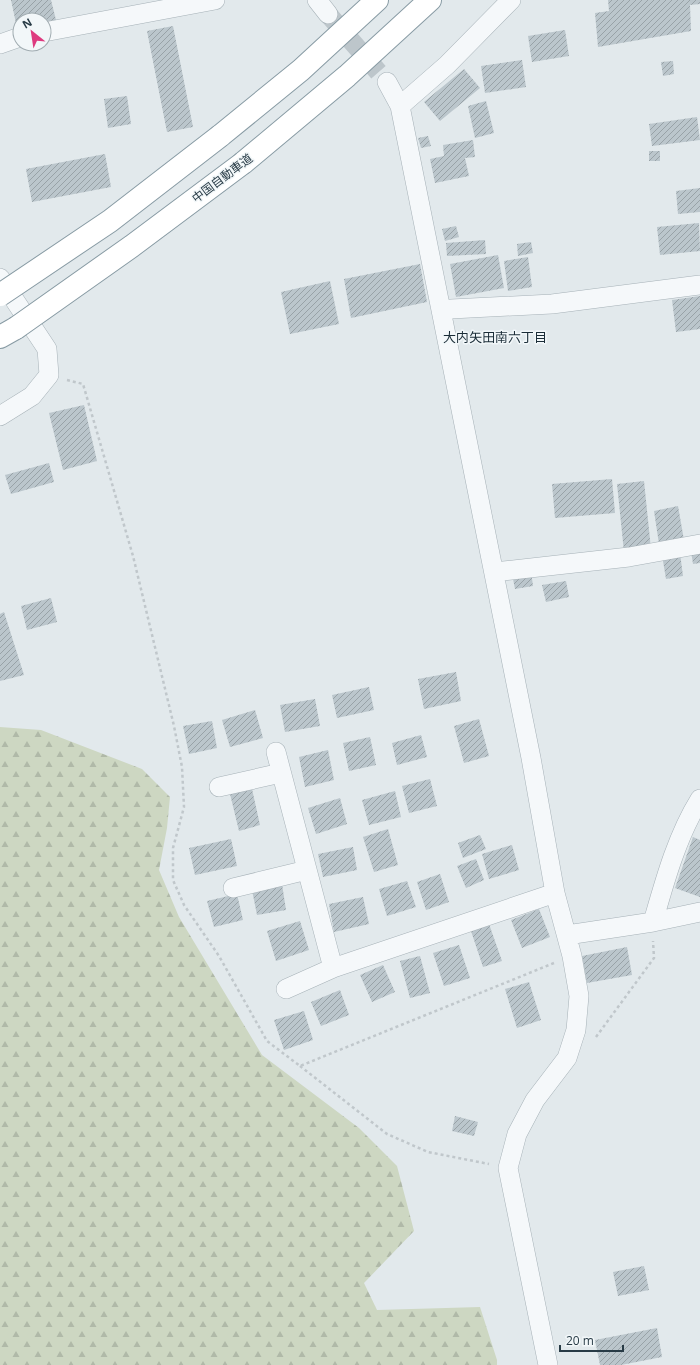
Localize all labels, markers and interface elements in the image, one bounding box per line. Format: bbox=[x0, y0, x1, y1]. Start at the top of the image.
north arrow bbox=[12, 12, 52, 52]
text: N bbox=[19, 14, 34, 32]
street label: 中国自動車道 bbox=[188, 150, 256, 206]
district label: 大内矢田南六丁目 bbox=[443, 328, 547, 346]
scale bar bbox=[560, 1327, 623, 1353]
text: 20 m bbox=[566, 1332, 594, 1349]

